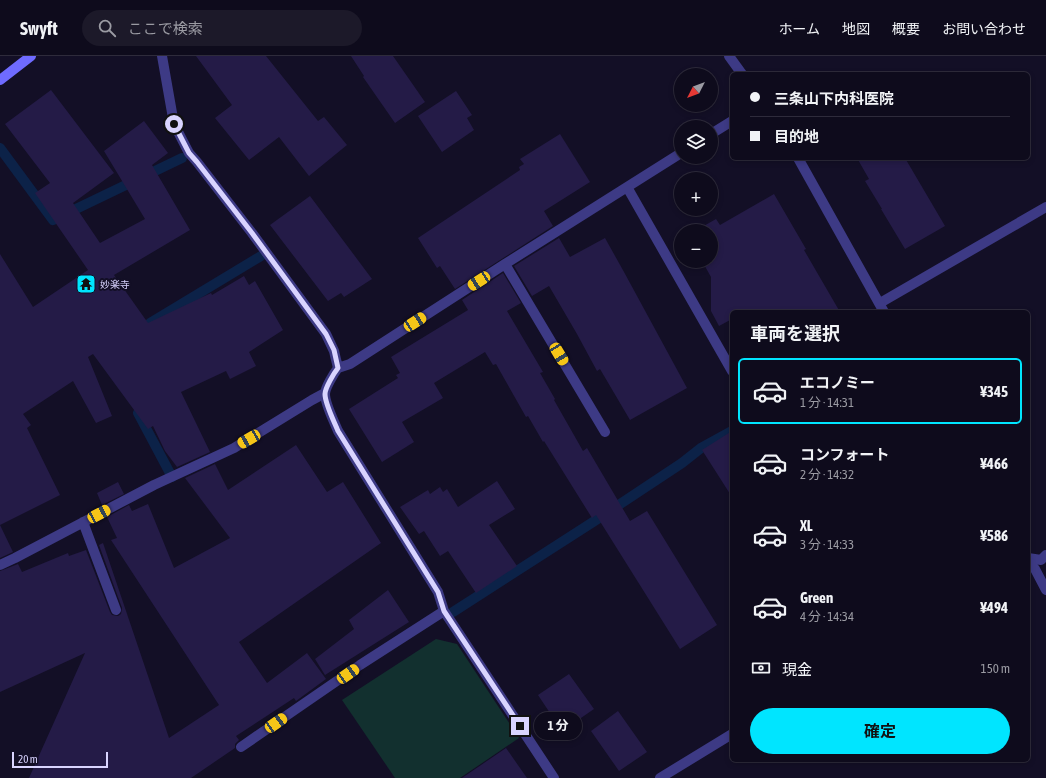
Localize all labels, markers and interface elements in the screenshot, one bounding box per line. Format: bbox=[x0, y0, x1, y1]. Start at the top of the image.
search box bbox=[82, 10, 362, 46]
text: Swyft bbox=[20, 17, 58, 39]
icon: search bbox=[96, 17, 118, 39]
text: ここで検索 bbox=[128, 20, 203, 37]
text: ホーム bbox=[778, 21, 820, 37]
text: 地図 bbox=[842, 21, 870, 37]
text: 概要 bbox=[892, 21, 920, 37]
text: お問い合わせ bbox=[942, 21, 1026, 37]
north arrow bbox=[674, 68, 718, 112]
map controls bbox=[674, 68, 718, 268]
text: 三条山下内科医院 bbox=[774, 90, 894, 107]
route start bbox=[165, 115, 183, 133]
button: layers bbox=[674, 120, 718, 164]
text: 目的地 bbox=[774, 128, 819, 145]
button: + bbox=[674, 172, 718, 216]
button: − bbox=[674, 224, 718, 268]
car bbox=[466, 269, 492, 293]
temple icon: 妙楽寺 bbox=[75, 273, 97, 295]
place label: 妙楽寺 bbox=[100, 279, 130, 290]
car bbox=[402, 310, 428, 334]
text: 車両を選択 bbox=[750, 323, 840, 344]
car bbox=[548, 341, 570, 367]
icon: car bbox=[752, 373, 788, 409]
text: エコノミー bbox=[800, 374, 875, 391]
text: ¥345 bbox=[980, 383, 1008, 400]
text: 1 分 · 14:31 bbox=[800, 395, 854, 410]
car bbox=[236, 428, 262, 450]
icon: car bbox=[752, 445, 788, 481]
text: コンフォート bbox=[800, 446, 890, 463]
text: ¥466 bbox=[980, 455, 1008, 472]
text: 2 分 · 14:32 bbox=[800, 467, 854, 482]
car bbox=[86, 503, 112, 525]
icon: car bbox=[752, 517, 788, 553]
text: XL bbox=[800, 517, 813, 534]
text: ¥586 bbox=[980, 527, 1008, 544]
text: 3 分 · 14:33 bbox=[800, 537, 854, 552]
icon: car bbox=[752, 589, 788, 625]
text: Green bbox=[800, 589, 833, 606]
text: ¥494 bbox=[980, 599, 1008, 616]
text: 4 分 · 14:34 bbox=[800, 609, 854, 624]
icon: cash bbox=[750, 657, 772, 679]
text: 現金 bbox=[782, 661, 812, 678]
text: 150 m bbox=[981, 661, 1010, 676]
car bbox=[335, 662, 361, 686]
button: 確定 bbox=[750, 708, 1010, 754]
car bbox=[263, 711, 289, 735]
callout: 1 分 bbox=[534, 712, 582, 740]
route end bbox=[511, 717, 529, 735]
text: 1 分 bbox=[548, 718, 568, 733]
scale bar bbox=[12, 750, 108, 769]
text: 20 m bbox=[18, 753, 38, 765]

